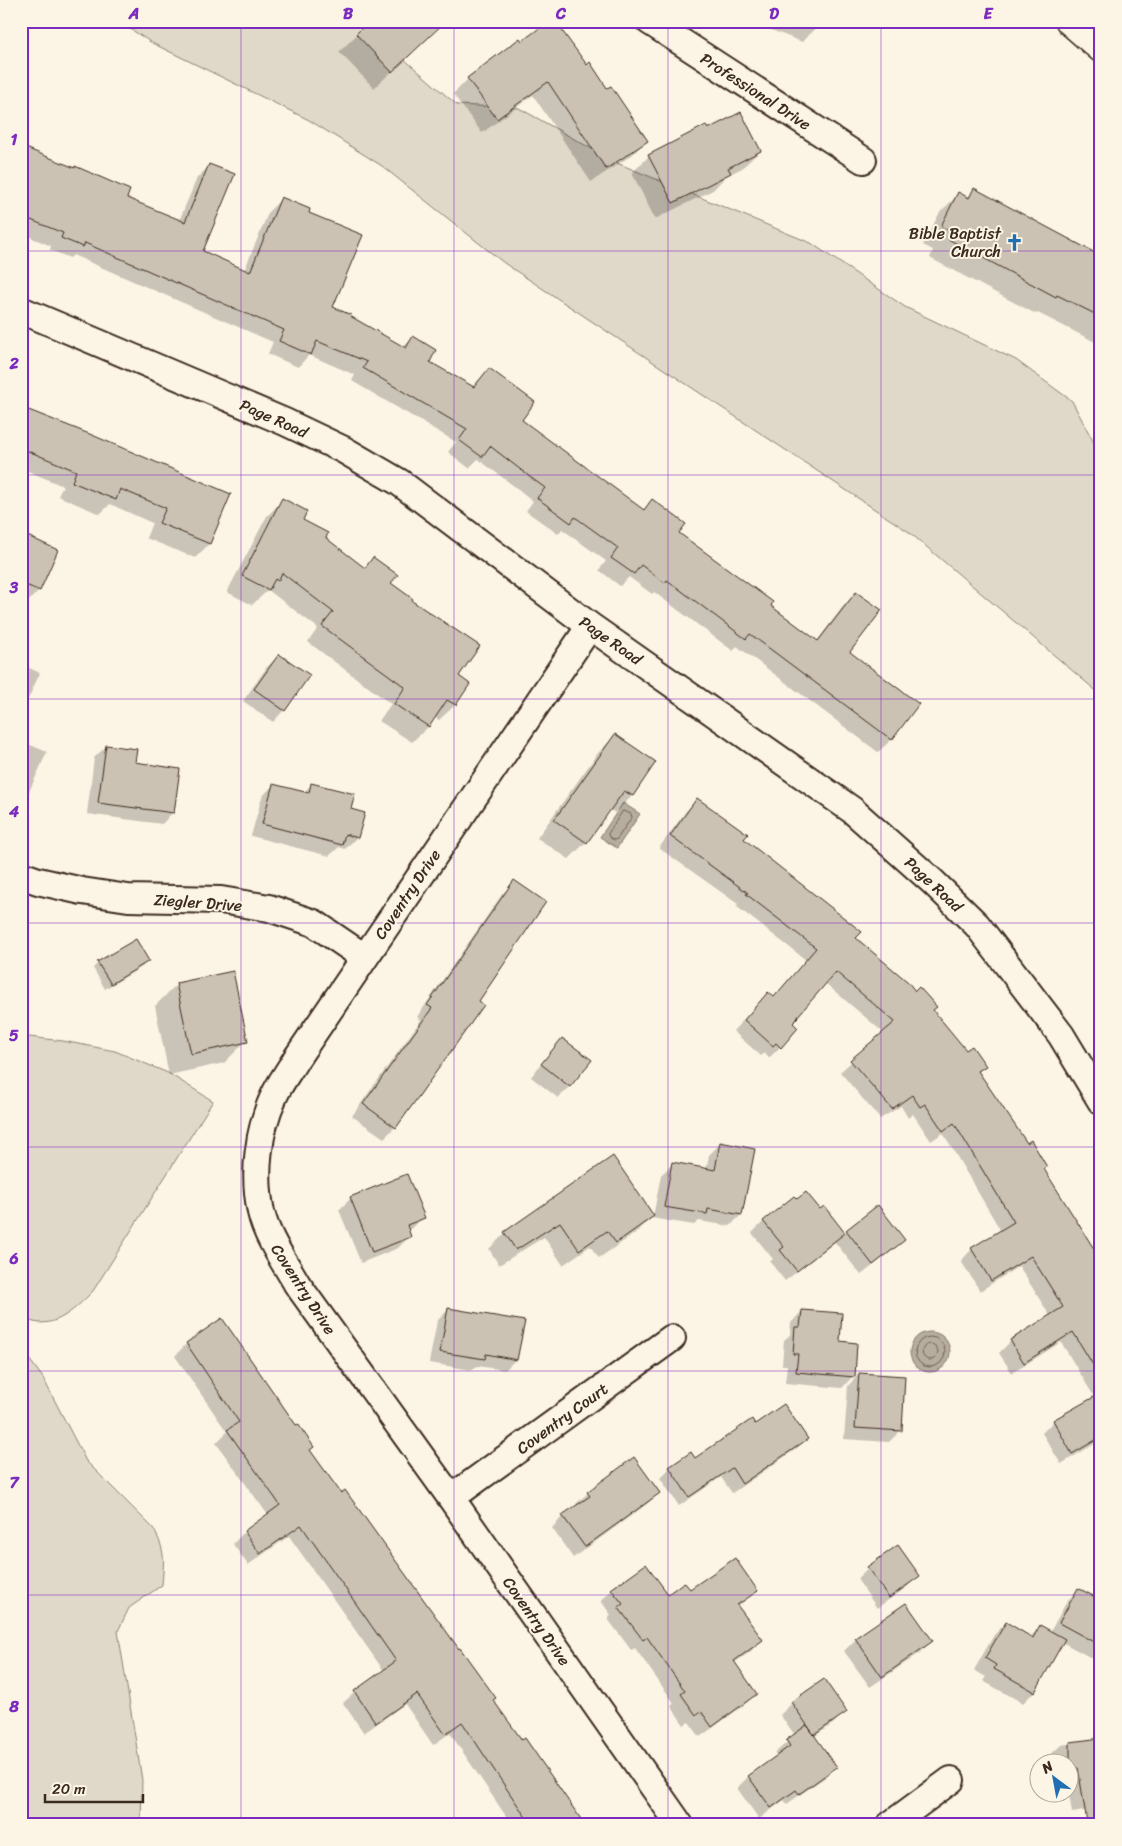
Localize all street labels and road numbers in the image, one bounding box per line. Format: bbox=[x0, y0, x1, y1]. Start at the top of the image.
street label: Professional Drive bbox=[694, 45, 817, 138]
street label: Page Road bbox=[235, 391, 314, 447]
street label: Page Road bbox=[573, 608, 650, 674]
street label: Coventry Drive bbox=[366, 843, 449, 946]
street label: Page Road bbox=[897, 849, 971, 921]
street label: Ziegler Drive bbox=[153, 885, 243, 920]
street label: Coventry Drive bbox=[263, 1238, 344, 1341]
street label: Coventry Court bbox=[510, 1375, 615, 1462]
street label: Coventry Drive bbox=[495, 1570, 578, 1672]

